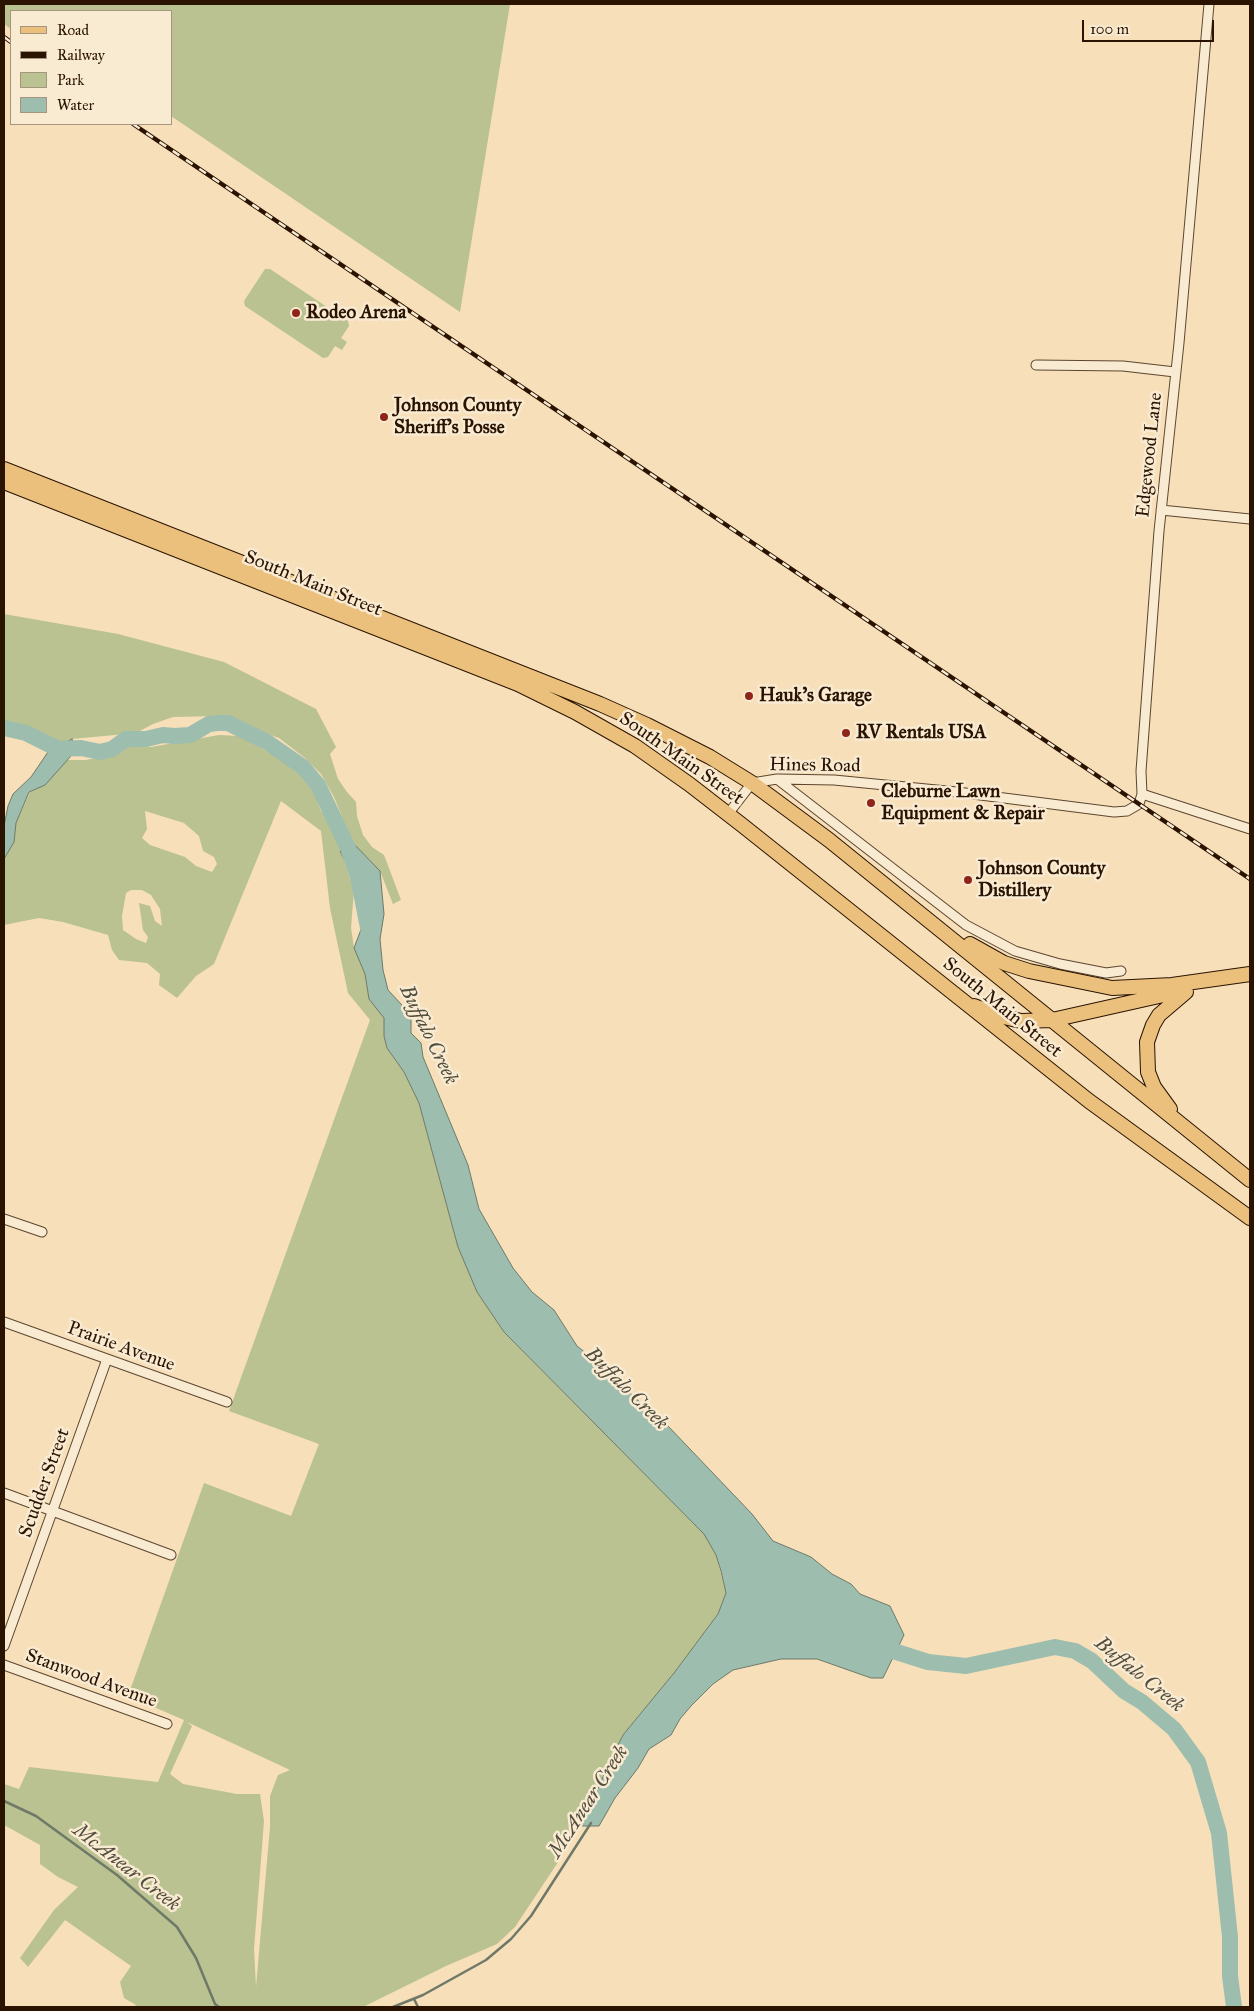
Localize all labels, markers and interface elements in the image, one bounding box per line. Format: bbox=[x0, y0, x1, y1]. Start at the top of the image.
legend bbox=[10, 10, 172, 125]
scale bar bbox=[1084, 10, 1216, 42]
text: 100 m bbox=[1090, 20, 1129, 38]
text: Road bbox=[57, 21, 89, 39]
text: Railway bbox=[57, 46, 105, 64]
text: Park bbox=[57, 71, 84, 89]
text: Water bbox=[57, 96, 94, 114]
place label: Rodeo Arena bbox=[306, 302, 406, 324]
marker: Rodeo Arena bbox=[290, 307, 302, 319]
street label: Edgewood Lane bbox=[1132, 391, 1168, 519]
place label: Johnson County Sheriff’s Posse bbox=[394, 395, 521, 439]
marker: Johnson County Sheriff’s Posse bbox=[378, 411, 390, 423]
street label: South Main Street bbox=[241, 546, 385, 622]
place label: Hauk's Garage bbox=[759, 685, 872, 707]
marker: Hauk's Garage bbox=[743, 690, 755, 702]
street label: South Main Street bbox=[614, 708, 748, 810]
place label: RV Rentals USA bbox=[856, 722, 986, 744]
marker: RV Rentals USA bbox=[840, 727, 852, 739]
street label: Hines Road bbox=[769, 754, 861, 778]
place label: Cleburne Lawn Equipment & Repair bbox=[881, 781, 1045, 825]
marker: Cleburne Lawn Equipment & Repair bbox=[865, 797, 877, 809]
place label: Johnson County Distillery bbox=[978, 858, 1105, 902]
marker: Johnson County Distillery bbox=[962, 874, 974, 886]
street label: South Main Street bbox=[938, 953, 1066, 1063]
water label: Buffalo Creek bbox=[394, 981, 462, 1089]
street label: Prairie Avenue bbox=[64, 1317, 178, 1377]
water label: Buffalo Creek bbox=[579, 1342, 673, 1436]
street label: Scudder Street bbox=[15, 1425, 75, 1541]
water label: Buffalo Creek bbox=[1090, 1632, 1188, 1718]
street label: Stanwood Avenue bbox=[22, 1645, 160, 1713]
water label: McAnear Creek bbox=[544, 1741, 634, 1863]
water label: McAnear Creek bbox=[68, 1819, 184, 1917]

